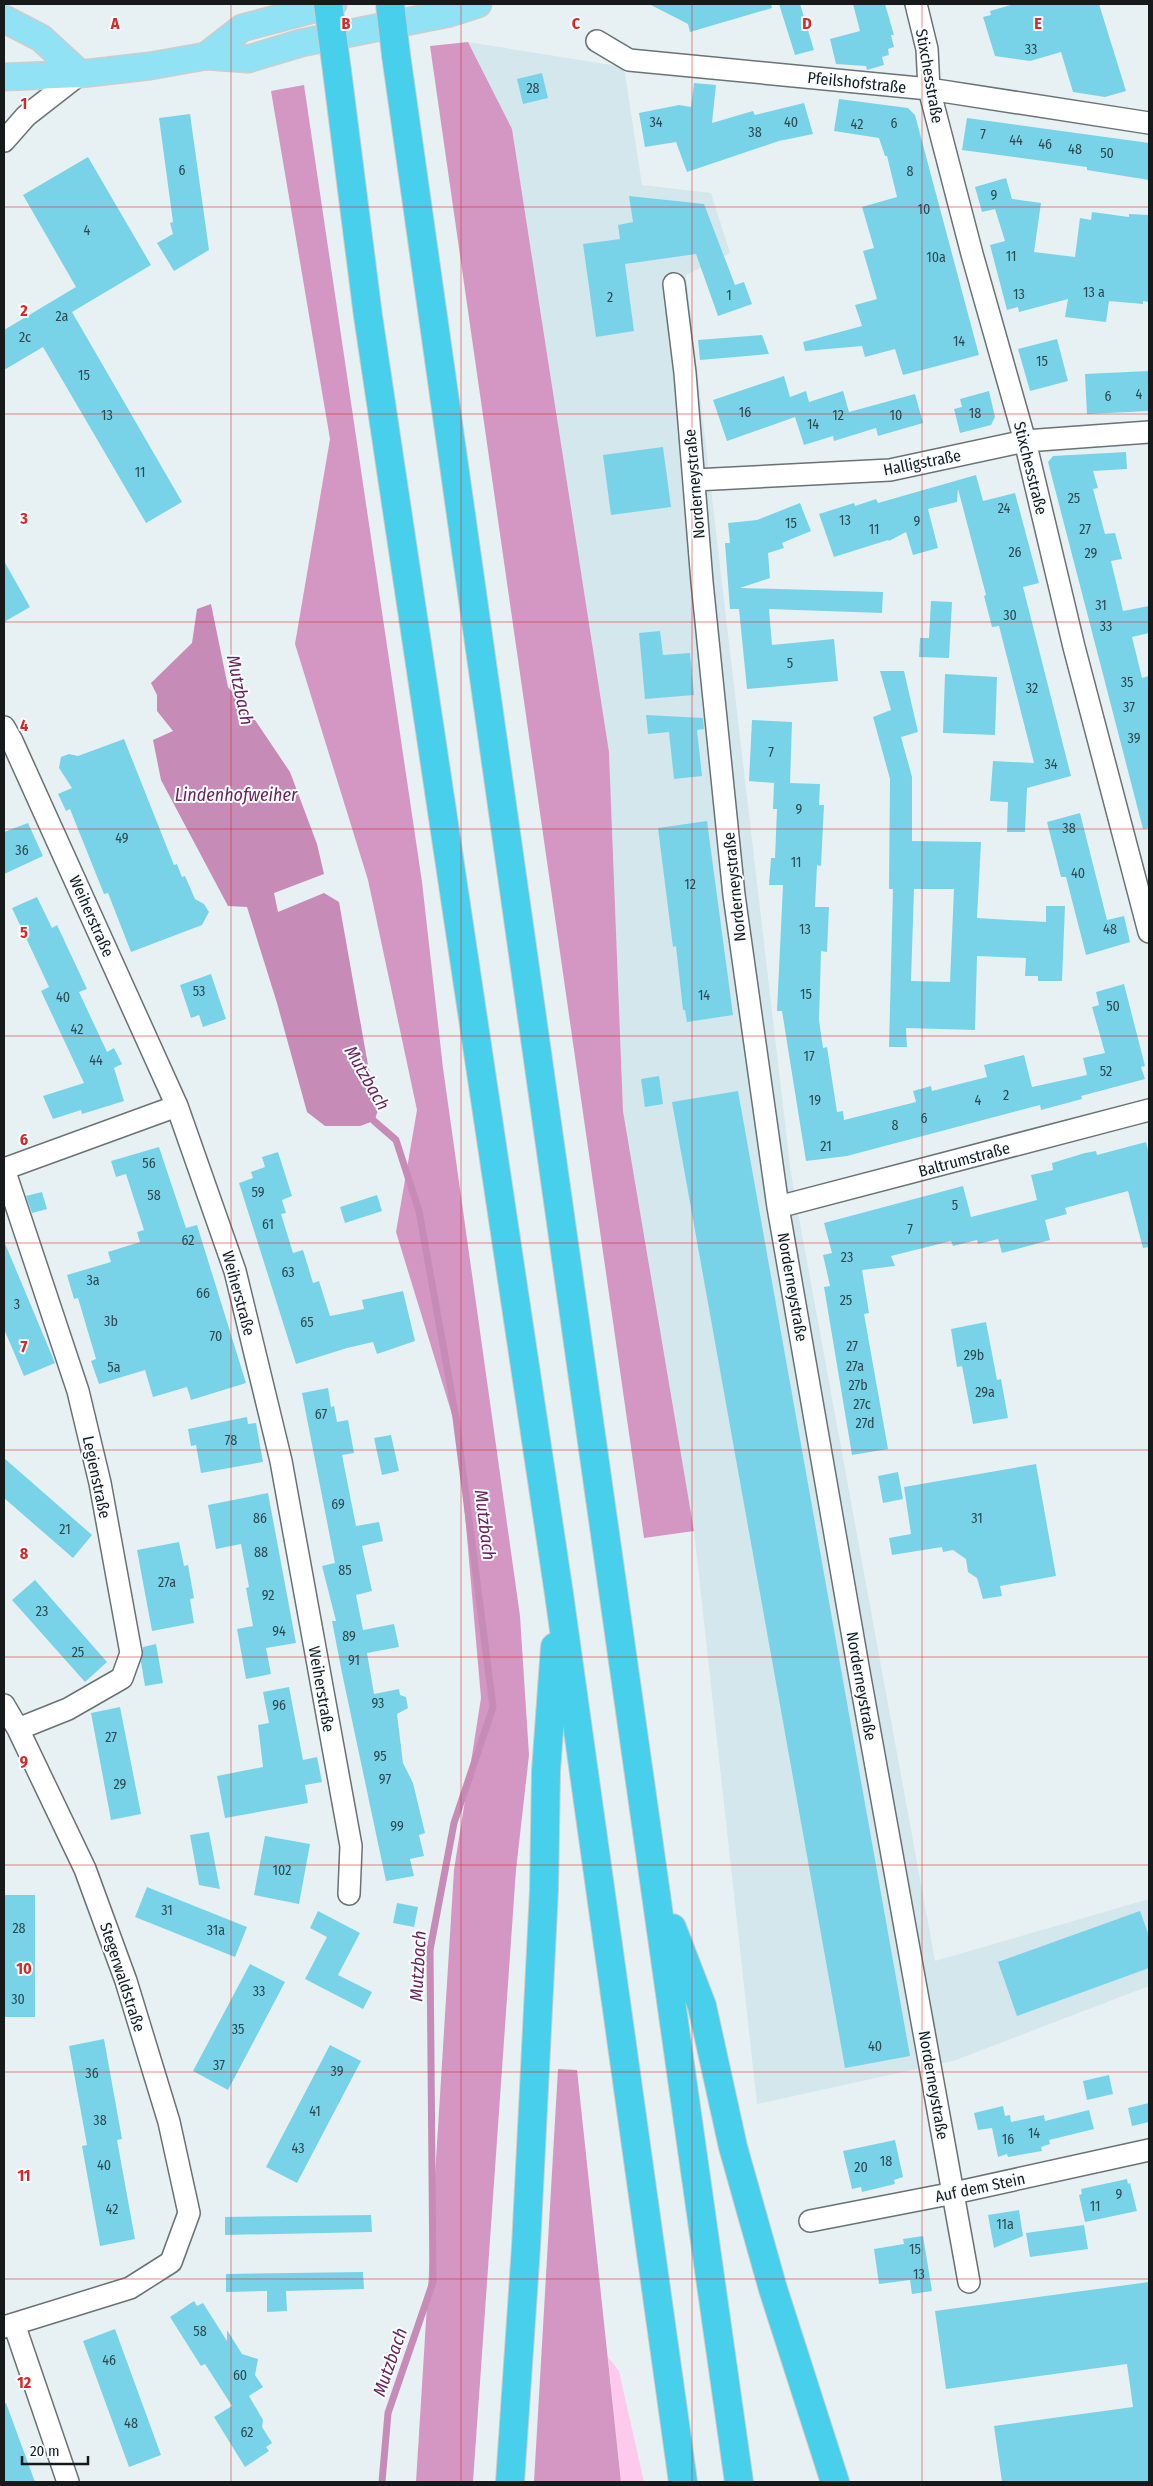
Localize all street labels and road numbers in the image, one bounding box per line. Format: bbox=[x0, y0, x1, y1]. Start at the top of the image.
street label: Stixchesstraße bbox=[912, 27, 947, 125]
street label: Pfeilshofstraße bbox=[807, 68, 907, 97]
street label: Stixchesstraße bbox=[1010, 420, 1051, 517]
street label: Norderneystraße bbox=[680, 428, 709, 540]
street label: Halligstraße bbox=[882, 446, 963, 479]
street label: Norderneystraße bbox=[719, 831, 750, 943]
street label: Weiherstraße bbox=[65, 873, 118, 960]
street label: Baltrumstraße bbox=[916, 1138, 1012, 1181]
street label: Norderneystraße bbox=[774, 1231, 811, 1343]
street label: Weiherstraße bbox=[218, 1249, 259, 1338]
street label: Legienstraße bbox=[78, 1434, 115, 1520]
street label: Norderneystraße bbox=[843, 1630, 880, 1742]
street label: Weiherstraße bbox=[305, 1645, 338, 1734]
street label: Stegerwaldstraße bbox=[96, 1920, 149, 2034]
street label: Norderneystraße bbox=[915, 2029, 952, 2141]
street label: Auf dem Stein bbox=[933, 2169, 1027, 2206]

